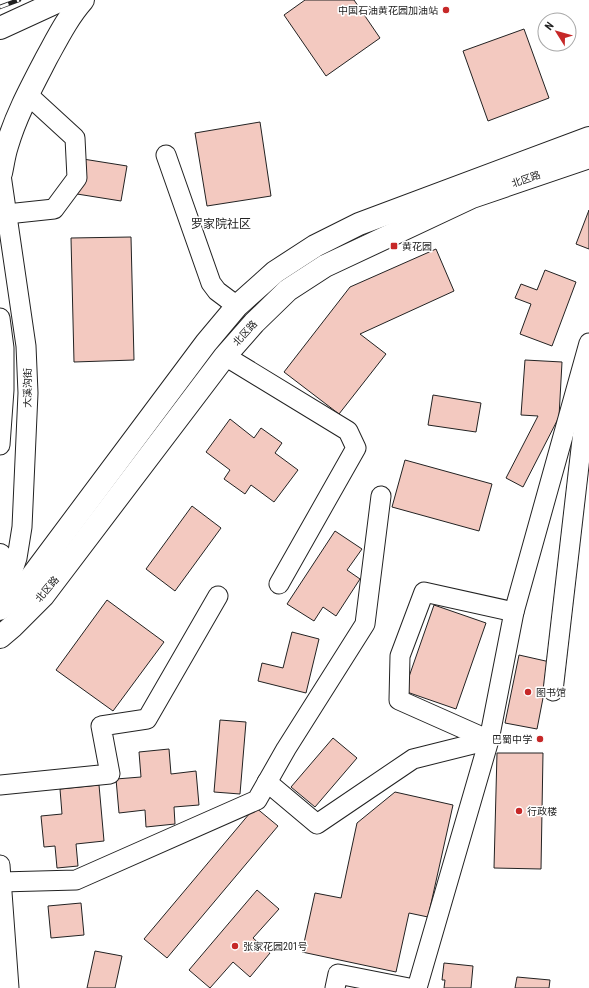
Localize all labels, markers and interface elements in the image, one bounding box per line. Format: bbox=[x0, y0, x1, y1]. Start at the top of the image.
place label: 中国石油黄花园加油站 bbox=[338, 5, 438, 16]
marker: 中国石油黄花园加油站 bbox=[441, 5, 451, 15]
north arrow bbox=[537, 12, 577, 52]
text: N bbox=[542, 19, 557, 33]
street label: 北区路 bbox=[510, 169, 542, 189]
district label: 罗家院社区 bbox=[191, 217, 251, 231]
marker: 黄花园 bbox=[389, 241, 399, 251]
place label: 黄花园 bbox=[402, 241, 432, 252]
street label: 北区路 bbox=[231, 318, 259, 348]
street label: 大溪沟街 bbox=[22, 368, 33, 408]
street label: 北区路 bbox=[33, 574, 61, 604]
marker: 图书馆 bbox=[523, 687, 533, 697]
place label: 图书馆 bbox=[536, 687, 566, 698]
place label: 巴蜀中学 bbox=[492, 734, 532, 745]
marker: 巴蜀中学 bbox=[535, 734, 545, 744]
marker: 行政楼 bbox=[514, 806, 524, 816]
place label: 行政楼 bbox=[527, 806, 557, 817]
marker: 张家花园201号 bbox=[230, 941, 240, 951]
place label: 张家花园201号 bbox=[243, 941, 308, 952]

